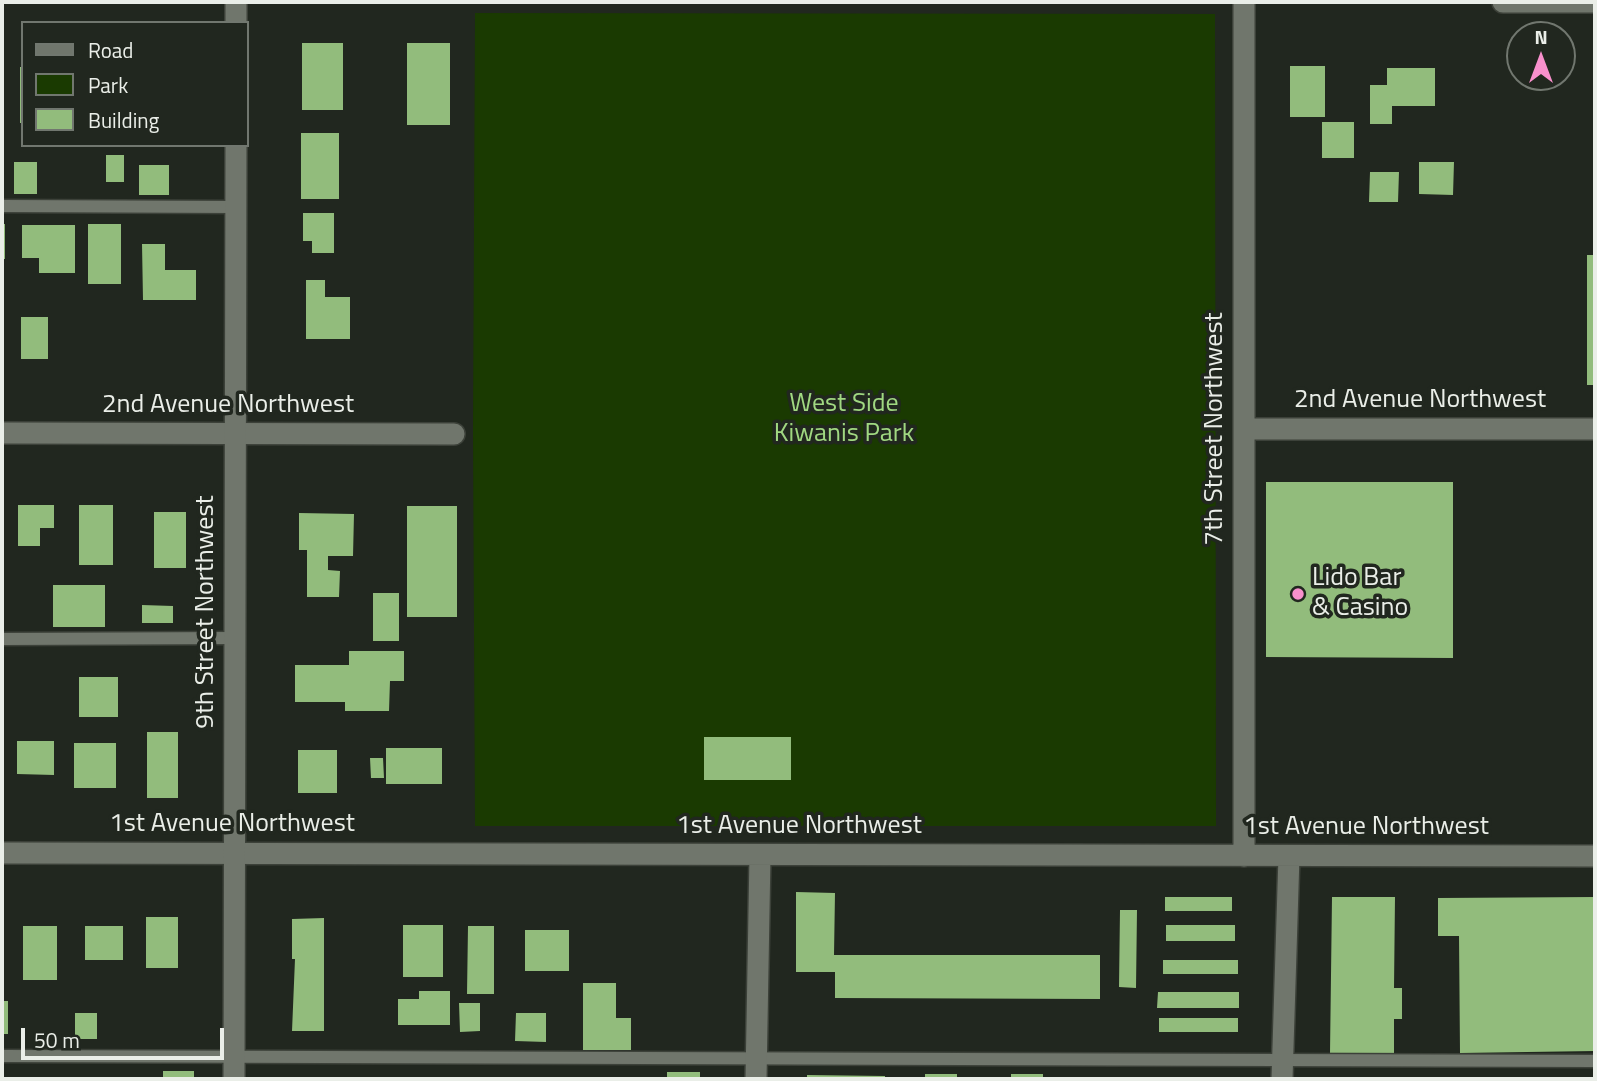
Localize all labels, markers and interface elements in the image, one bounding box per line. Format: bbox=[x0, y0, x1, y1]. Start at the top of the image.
legend bbox=[21, 21, 248, 147]
north arrow bbox=[1506, 21, 1576, 91]
text: N bbox=[1534, 22, 1548, 51]
text: Road bbox=[88, 34, 133, 66]
text: Park bbox=[88, 69, 128, 101]
text: Building bbox=[88, 104, 159, 136]
street label: 7th Street Northwest bbox=[1200, 312, 1232, 546]
street label: 2nd Avenue Northwest bbox=[1294, 385, 1546, 417]
park label: West Side Kiwanis Park bbox=[774, 389, 914, 450]
street label: 2nd Avenue Northwest bbox=[102, 390, 354, 422]
street label: 9th Street Northwest bbox=[191, 495, 223, 729]
place label: Lido Bar & Casino bbox=[1312, 563, 1408, 624]
marker: Lido Bar & Casino bbox=[1290, 586, 1306, 602]
street label: 1st Avenue Northwest bbox=[109, 809, 355, 841]
street label: 1st Avenue Northwest bbox=[676, 811, 922, 843]
street label: 1st Avenue Northwest bbox=[1243, 812, 1489, 844]
scale bar bbox=[24, 1014, 228, 1058]
text: 50 m bbox=[34, 1024, 80, 1056]

